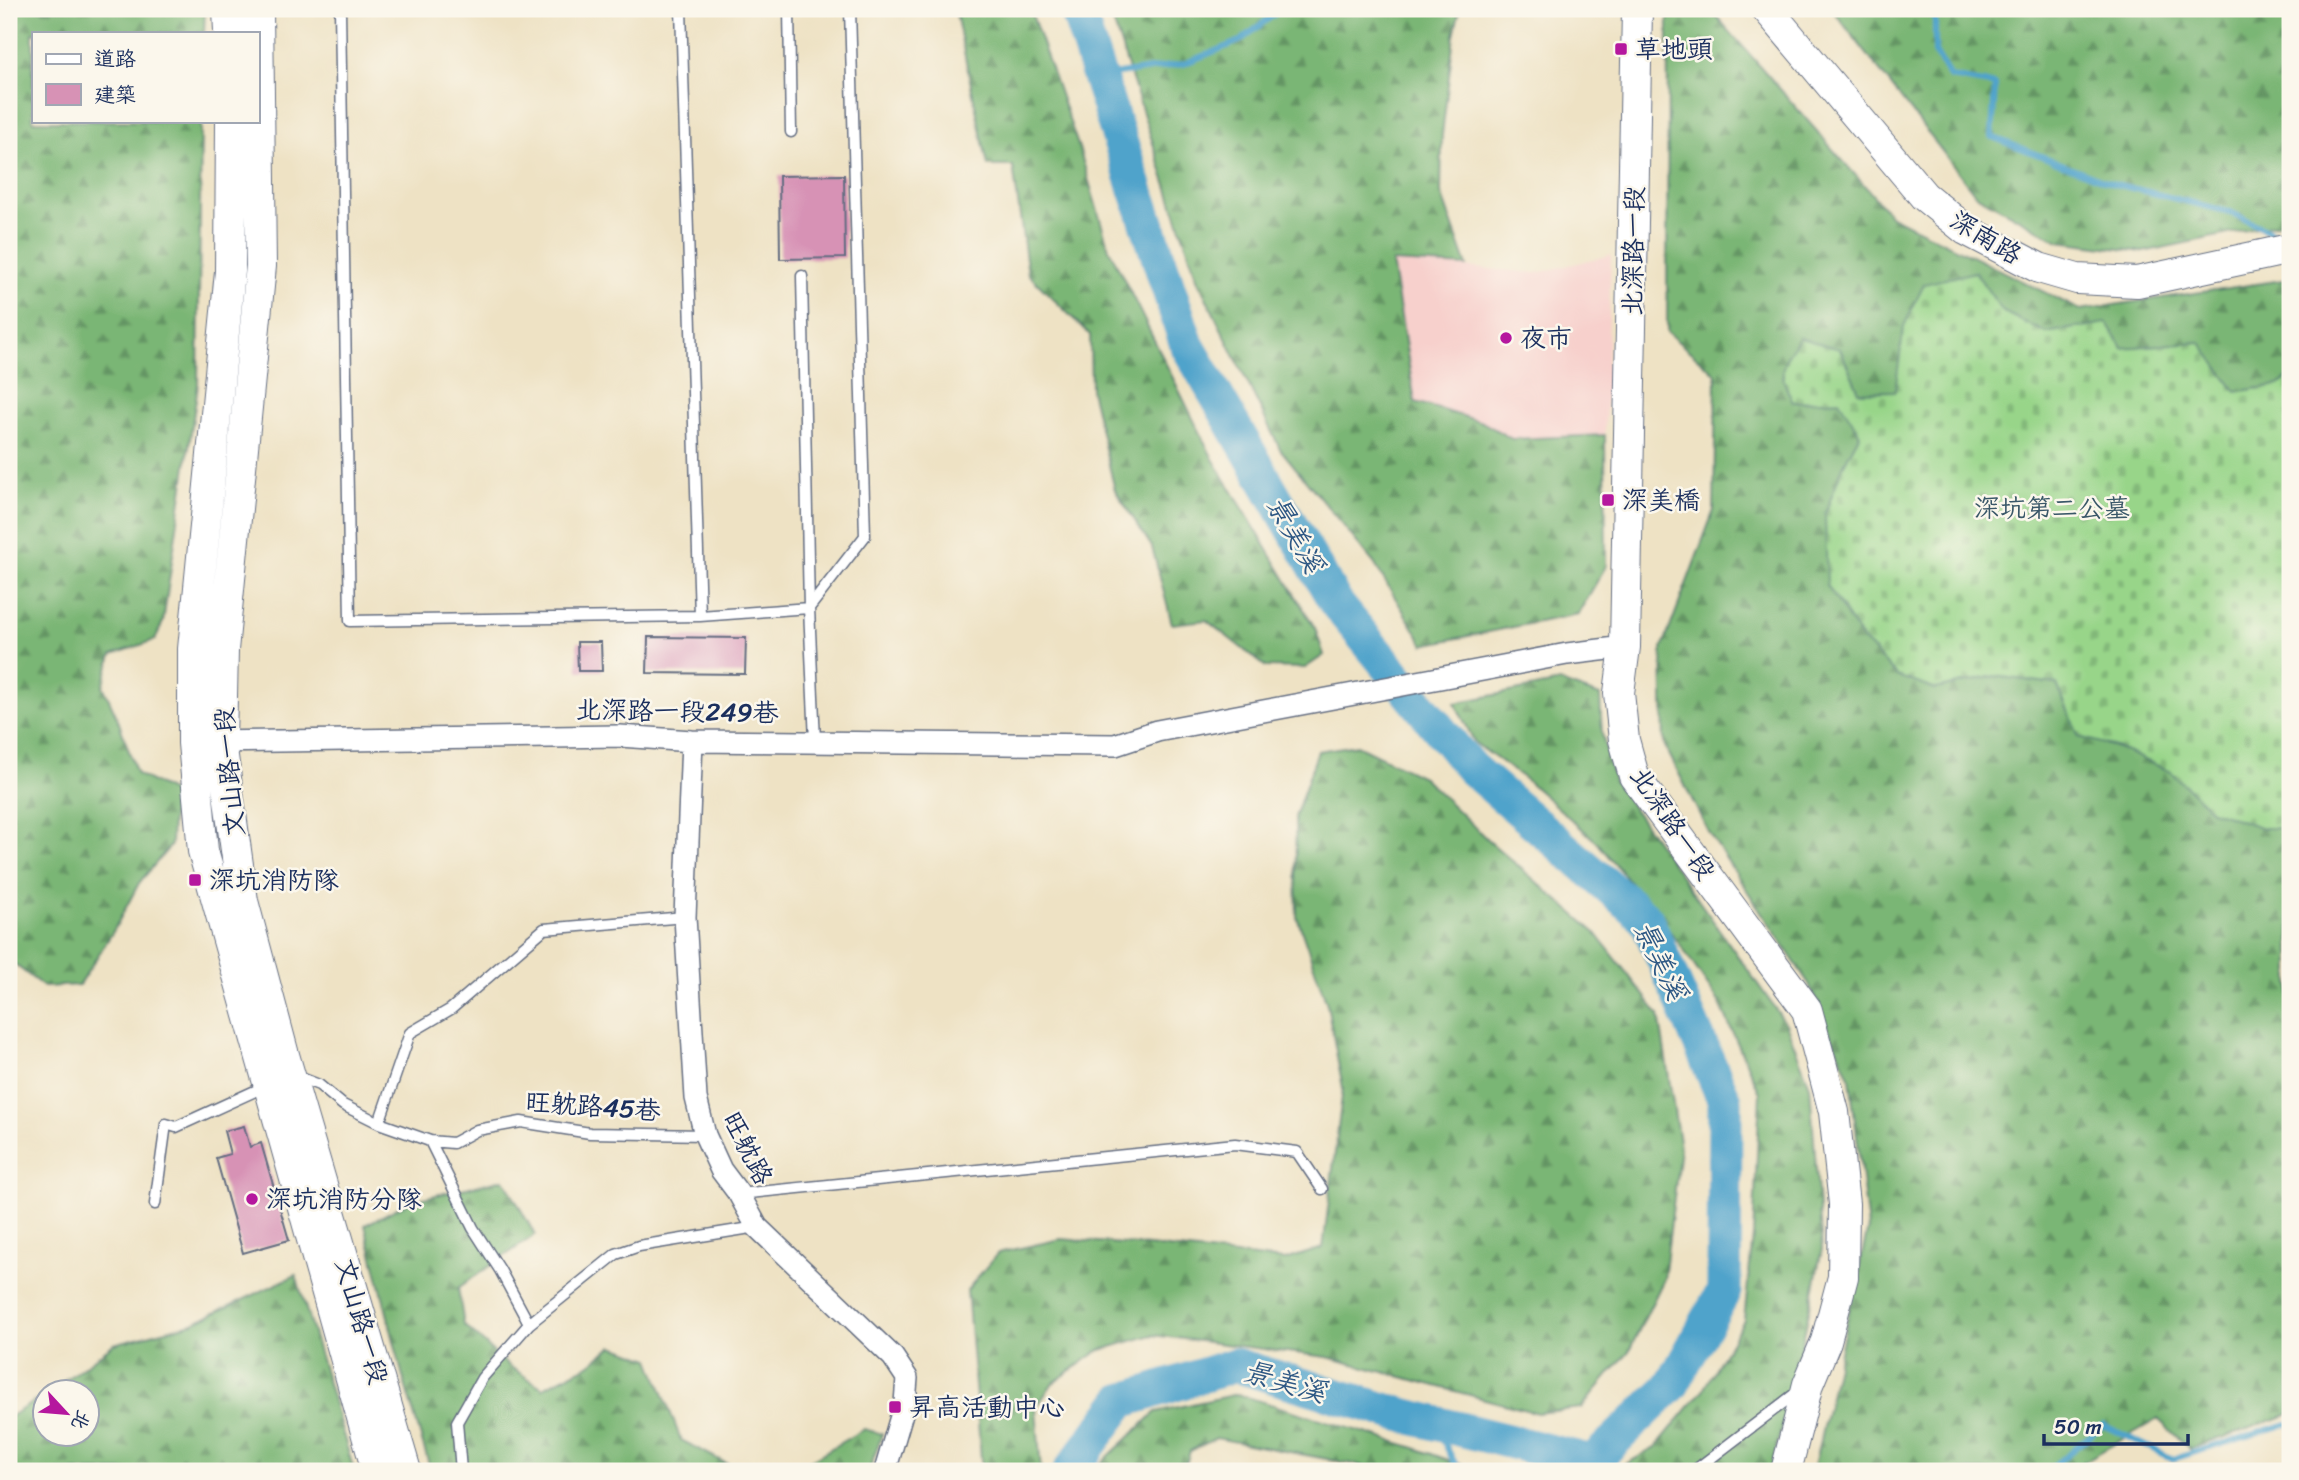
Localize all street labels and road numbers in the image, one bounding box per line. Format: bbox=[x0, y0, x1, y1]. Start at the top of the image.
street label: 北深路一段 bbox=[1609, 186, 1657, 316]
street label: 深南路 bbox=[1941, 197, 2031, 277]
street label: 北深路一段249巷 bbox=[575, 686, 779, 736]
street label: 文山路一段 bbox=[200, 705, 258, 839]
street label: 北深路一段 bbox=[1618, 756, 1728, 890]
street label: 旺躭路45巷 bbox=[523, 1078, 663, 1134]
street label: 旺躭路 bbox=[710, 1103, 786, 1193]
street label: 文山路一段 bbox=[322, 1252, 402, 1390]

